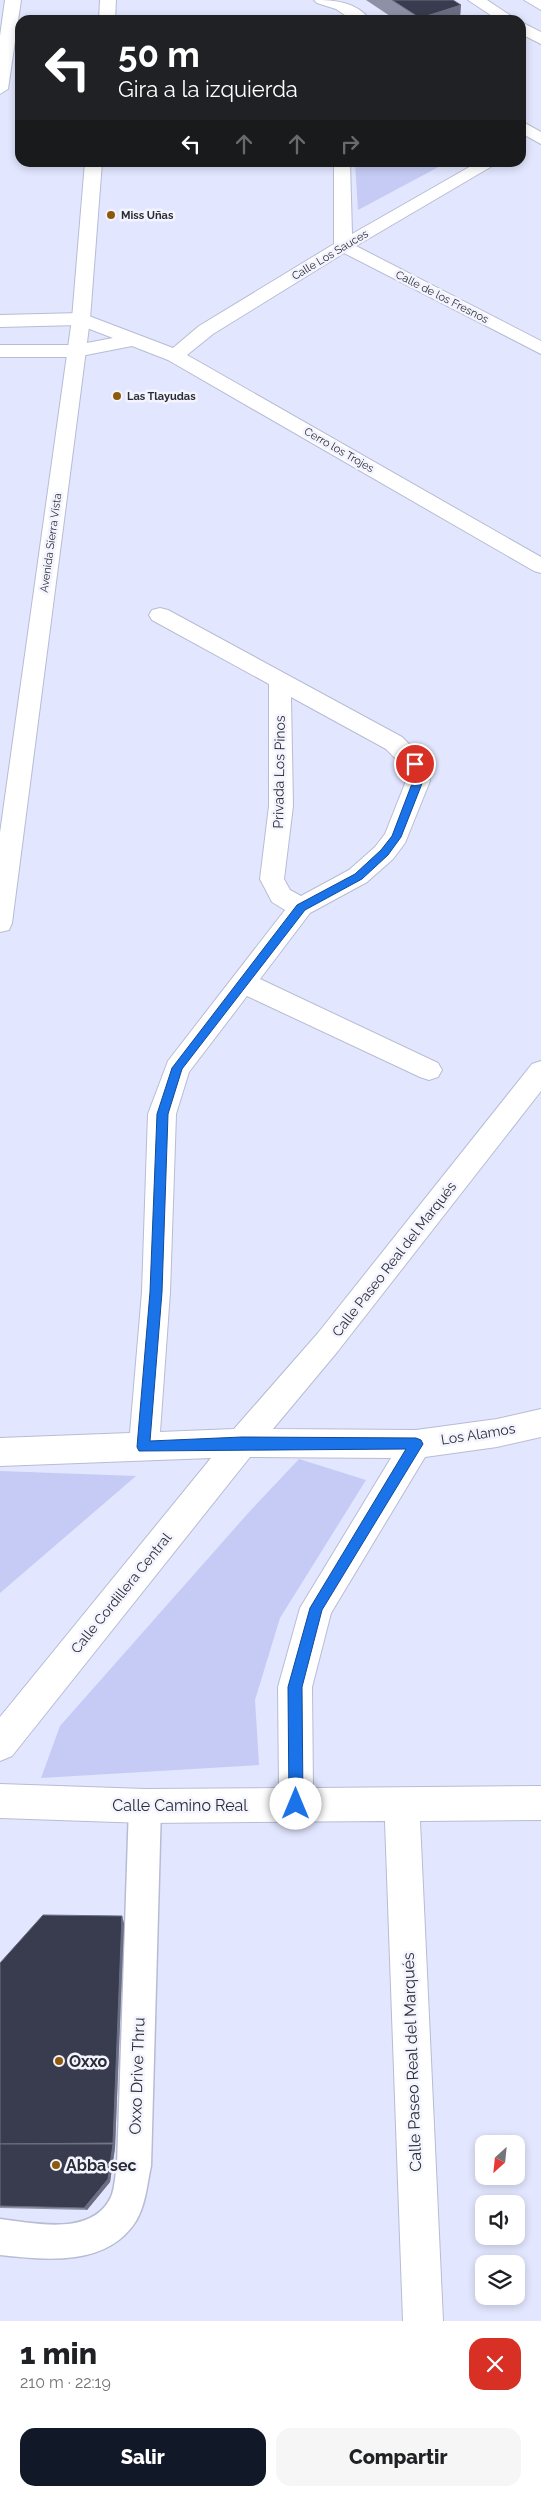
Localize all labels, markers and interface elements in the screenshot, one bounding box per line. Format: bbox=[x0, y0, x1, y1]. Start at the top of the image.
text: 50 m bbox=[118, 34, 200, 75]
icon: left bbox=[35, 35, 100, 100]
text: Gira a la izquierda bbox=[118, 76, 298, 102]
icon: left bbox=[177, 130, 205, 158]
icon: ahead bbox=[230, 130, 258, 158]
icon: ahead bbox=[283, 130, 311, 158]
icon: right bbox=[336, 130, 364, 158]
marker: Miss Uñas bbox=[105, 209, 117, 221]
place label: Miss Uñas bbox=[121, 209, 174, 222]
street label: Calle Los Sauces bbox=[289, 227, 371, 283]
street label: Calle de los Fresnos bbox=[393, 268, 491, 326]
marker: Las Tlayudas bbox=[111, 390, 123, 402]
place label: Las Tlayudas bbox=[127, 390, 196, 403]
street label: Cerro los Trojes bbox=[302, 425, 376, 475]
street label: Avenida Sierra Vista bbox=[38, 492, 64, 594]
street label: Privada Los Pinos bbox=[270, 715, 288, 829]
pin bbox=[394, 743, 436, 785]
icon: arrive bbox=[401, 750, 429, 778]
street label: Calle Paseo Real del Marqués bbox=[329, 1178, 460, 1340]
street label: Los Alamos bbox=[440, 1420, 517, 1448]
street label: Calle Cordillera Central bbox=[68, 1530, 175, 1656]
position arrow bbox=[269, 1777, 321, 1829]
street label: Calle Camino Real bbox=[112, 1796, 248, 1815]
street label: Calle Paseo Real del Marqués bbox=[399, 1952, 425, 2172]
street label: Oxxo Drive Thru bbox=[125, 2017, 149, 2135]
place label: Oxxo bbox=[69, 2052, 108, 2071]
marker: Oxxo bbox=[53, 2055, 65, 2067]
north arrow bbox=[475, 2135, 525, 2185]
map controls bbox=[475, 2135, 525, 2305]
place label: Abba sec bbox=[66, 2156, 137, 2175]
marker: Abba sec bbox=[50, 2159, 62, 2171]
button: sound bbox=[475, 2195, 525, 2245]
button: layers bbox=[475, 2255, 525, 2305]
text: 1 min bbox=[20, 2336, 97, 2371]
button: close bbox=[469, 2338, 521, 2390]
text: 210 m · 22:19 bbox=[20, 2373, 111, 2392]
button: Salir bbox=[20, 2428, 266, 2486]
button: Compartir bbox=[276, 2428, 521, 2486]

